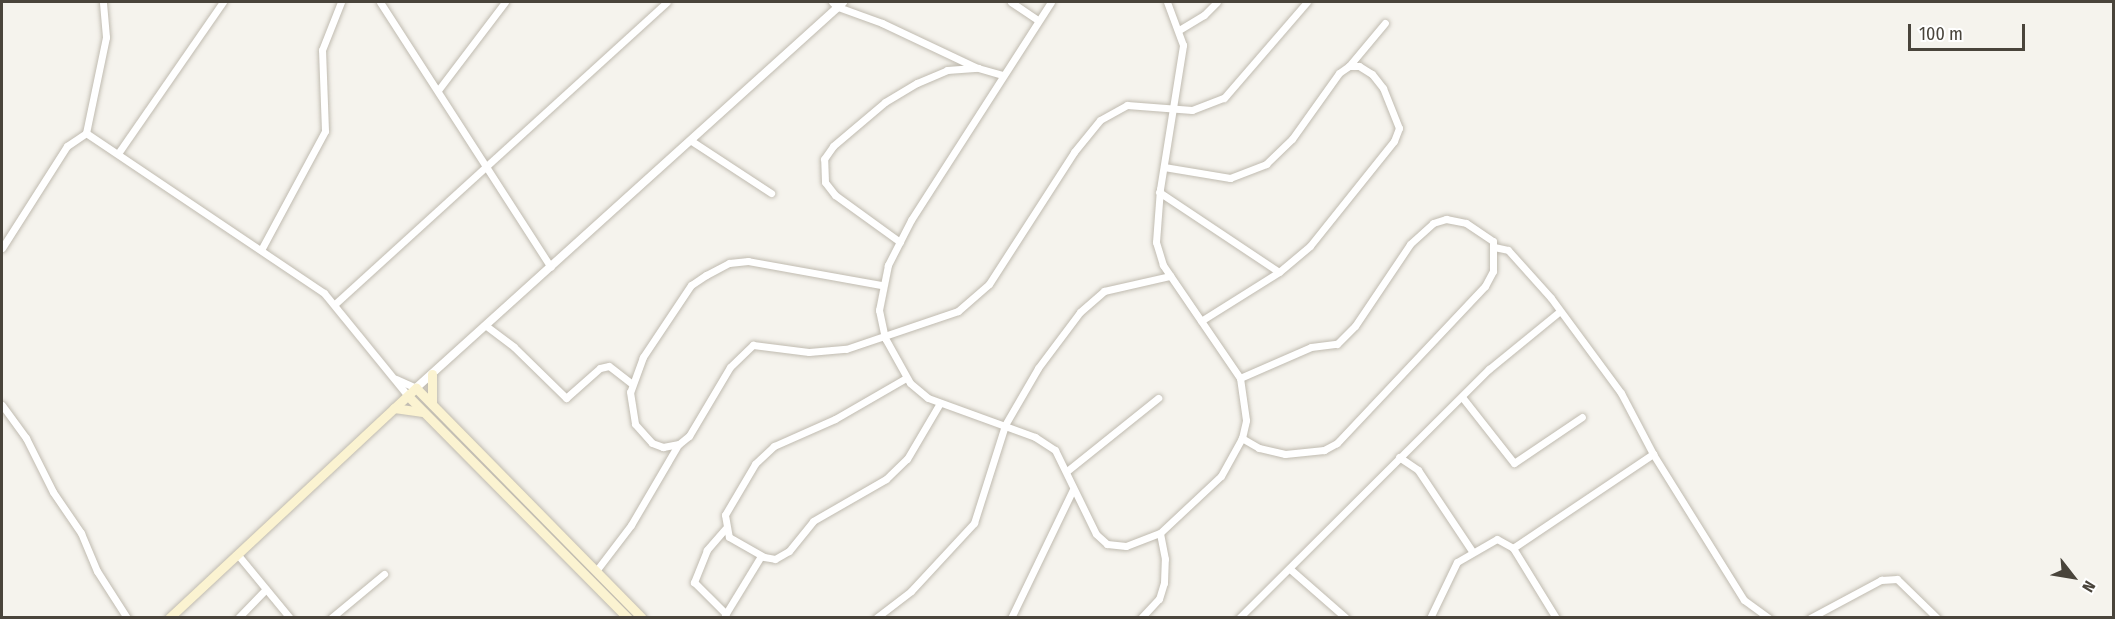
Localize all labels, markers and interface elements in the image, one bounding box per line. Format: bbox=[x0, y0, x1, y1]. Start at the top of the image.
scale bar bbox=[1911, 12, 2028, 50]
text: 100 m bbox=[1919, 23, 1963, 45]
north arrow bbox=[2043, 547, 2103, 607]
text: N bbox=[2078, 578, 2099, 596]

